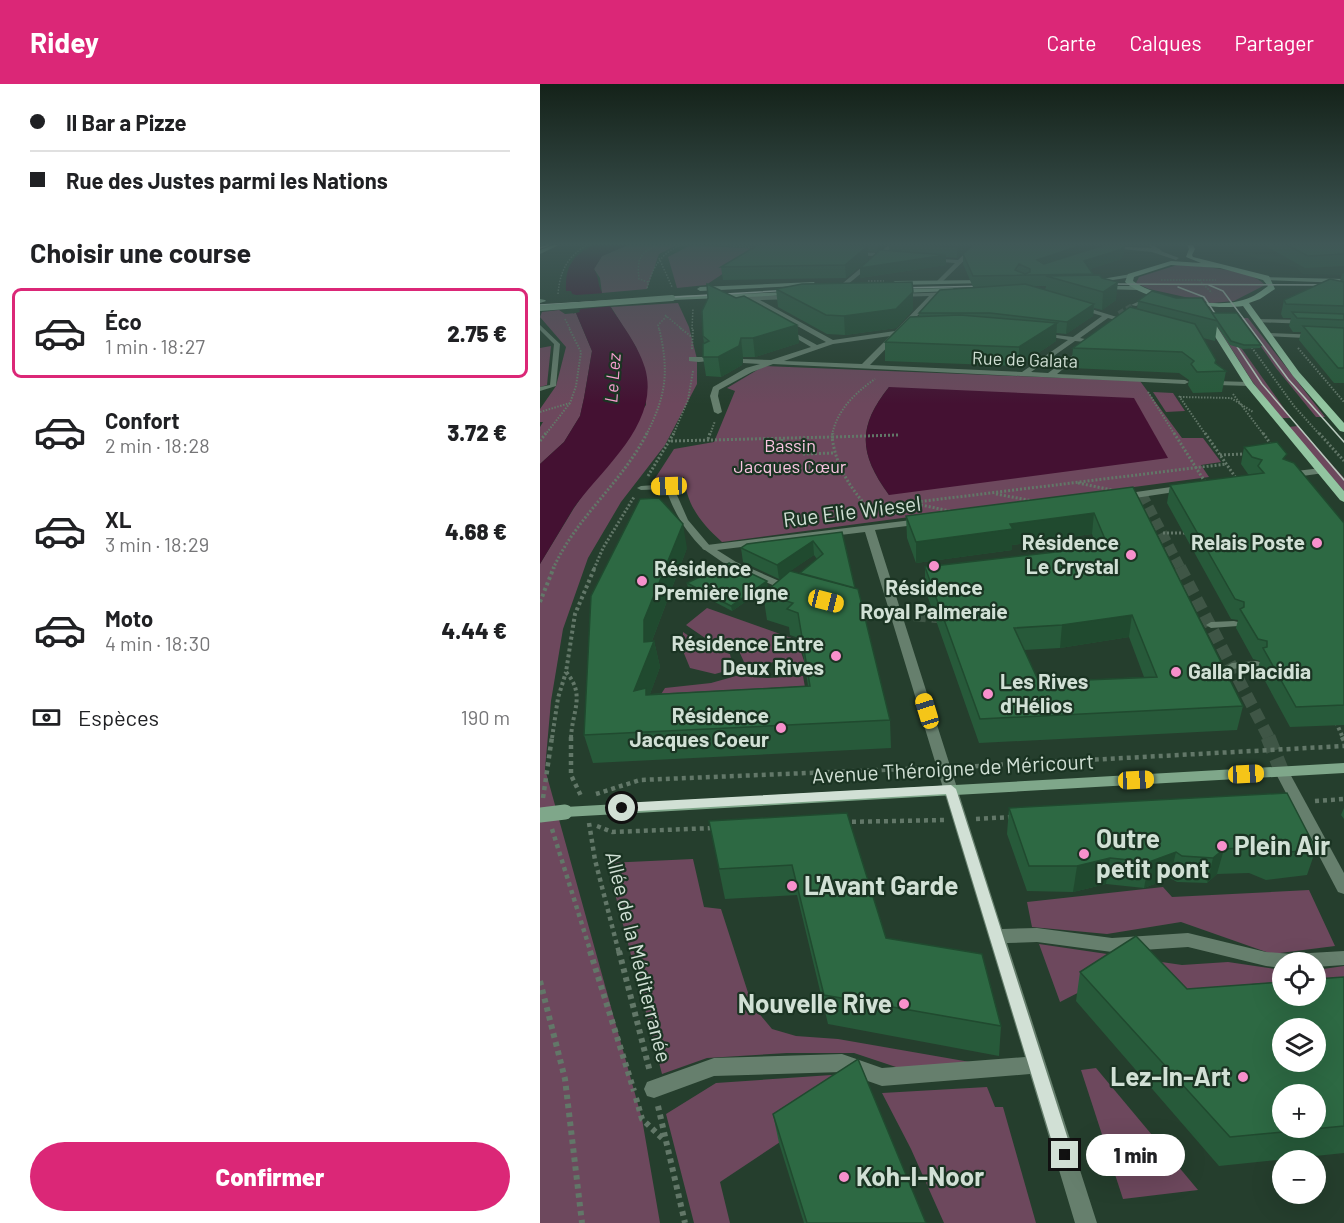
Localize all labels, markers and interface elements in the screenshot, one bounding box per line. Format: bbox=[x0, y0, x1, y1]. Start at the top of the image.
text: Ridey bbox=[30, 25, 99, 59]
text: Carte bbox=[1047, 30, 1096, 55]
text: Calques bbox=[1129, 30, 1202, 55]
text: Partager bbox=[1235, 30, 1314, 55]
text: Il Bar a Pizze bbox=[66, 109, 187, 135]
text: Rue des Justes parmi les Nations bbox=[66, 167, 388, 193]
text: Choisir une course bbox=[30, 236, 251, 268]
icon: car bbox=[33, 306, 87, 360]
text: Éco bbox=[105, 308, 142, 334]
text: 2.75 € bbox=[447, 320, 507, 346]
text: 1 min · 18:27 bbox=[105, 334, 205, 358]
street label: Rue de Galata bbox=[972, 346, 1078, 372]
water label: Le Lez bbox=[599, 352, 625, 403]
icon: car bbox=[33, 405, 87, 459]
text: Confort bbox=[105, 407, 180, 433]
text: 3.72 € bbox=[447, 419, 507, 445]
text: 2 min · 18:28 bbox=[105, 433, 210, 457]
park label: Bassin Jacques Cœur bbox=[734, 434, 847, 477]
car bbox=[651, 476, 687, 496]
street label: Rue Elie Wiesel bbox=[781, 490, 922, 531]
icon: car bbox=[33, 504, 87, 558]
text: XL bbox=[105, 506, 131, 532]
text: 4.68 € bbox=[445, 518, 507, 544]
place label: Résidence Le Crystal bbox=[1022, 529, 1119, 578]
place label: Relais Poste bbox=[1191, 529, 1305, 554]
text: 3 min · 18:29 bbox=[105, 532, 209, 556]
marker: Relais Poste bbox=[1310, 536, 1324, 550]
marker: Résidence Le Crystal bbox=[1124, 548, 1138, 562]
place label: Résidence Première ligne bbox=[654, 555, 789, 604]
marker: Résidence Royal Palmeraie bbox=[927, 559, 941, 573]
marker: Résidence Première ligne bbox=[635, 574, 649, 588]
place label: Résidence Royal Palmeraie bbox=[860, 574, 1008, 623]
car bbox=[806, 588, 846, 614]
icon: car bbox=[33, 603, 87, 657]
text: Moto bbox=[105, 605, 153, 631]
text: 4.44 € bbox=[442, 617, 507, 643]
place label: Résidence Entre Deux Rives bbox=[672, 630, 824, 679]
text: 4 min · 18:30 bbox=[105, 631, 210, 655]
marker: Résidence Entre Deux Rives bbox=[829, 649, 843, 663]
place label: Galla Placidia bbox=[1188, 658, 1311, 683]
marker: Galla Placidia bbox=[1169, 665, 1183, 679]
place label: Les Rives d'Hélios bbox=[1000, 668, 1088, 717]
marker: Les Rives d'Hélios bbox=[981, 687, 995, 701]
car bbox=[913, 691, 941, 731]
icon: cash bbox=[30, 701, 63, 734]
place label: Résidence Jacques Coeur bbox=[630, 702, 769, 751]
text: Espèces bbox=[78, 704, 159, 730]
text: 190 m bbox=[461, 705, 510, 729]
marker: Résidence Jacques Coeur bbox=[774, 721, 788, 735]
street label: Avenue Théroigne de Méricourt bbox=[811, 748, 1095, 787]
car bbox=[1228, 764, 1264, 784]
car bbox=[1118, 770, 1154, 790]
route start bbox=[608, 794, 635, 821]
place label: Outre petit pont bbox=[1096, 822, 1210, 883]
place label: Plein Air bbox=[1234, 829, 1330, 860]
marker: Plein Air bbox=[1215, 839, 1229, 853]
marker: Outre petit pont bbox=[1077, 847, 1091, 861]
street label: Allée de la Méditerranée bbox=[601, 848, 678, 1065]
place label: L'Avant Garde bbox=[804, 869, 958, 900]
marker: L'Avant Garde bbox=[785, 879, 799, 893]
map controls bbox=[1272, 952, 1326, 1204]
button: locate bbox=[1272, 952, 1326, 1006]
place label: Nouvelle Rive bbox=[738, 987, 892, 1018]
marker: Nouvelle Rive bbox=[897, 997, 911, 1011]
button: layers bbox=[1272, 1018, 1326, 1072]
place label: Lez-In-Art bbox=[1110, 1060, 1231, 1091]
marker: Lez-In-Art bbox=[1236, 1070, 1250, 1084]
button: + bbox=[1272, 1084, 1326, 1138]
callout: 1 min bbox=[1086, 1134, 1185, 1176]
route end bbox=[1051, 1141, 1078, 1168]
button: Confirmer bbox=[30, 1142, 510, 1211]
text: 1 min bbox=[1114, 1143, 1157, 1167]
button: − bbox=[1272, 1150, 1326, 1204]
place label: Koh-I-Noor bbox=[856, 1160, 984, 1191]
marker: Koh-I-Noor bbox=[837, 1170, 851, 1184]

